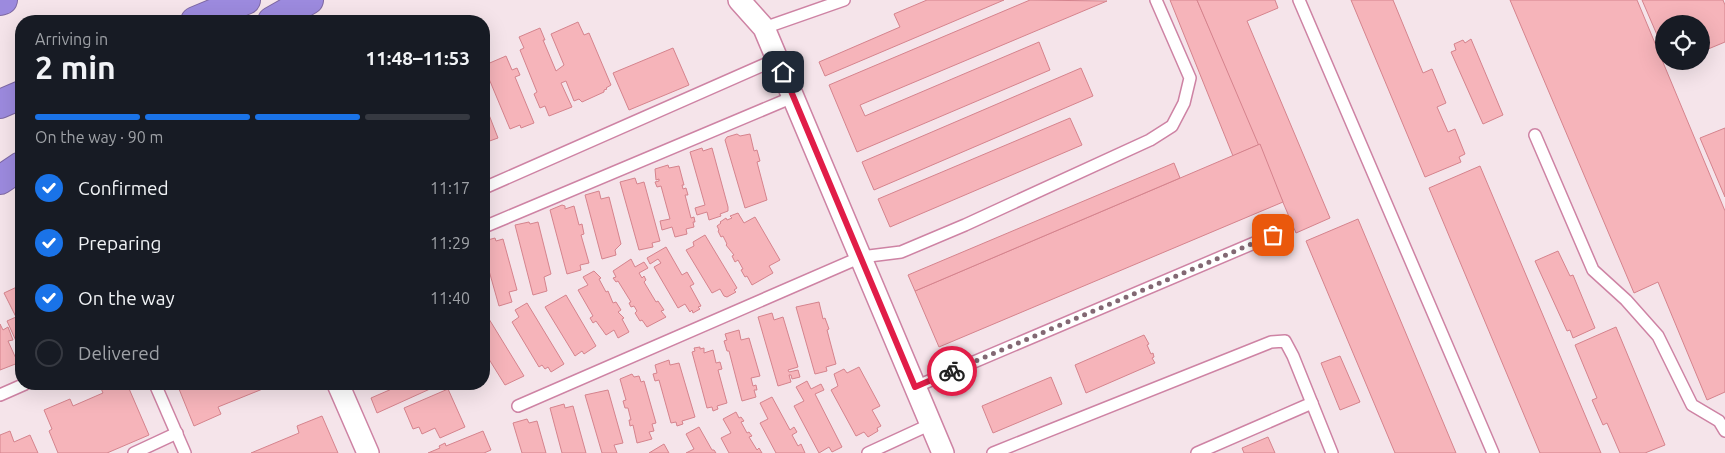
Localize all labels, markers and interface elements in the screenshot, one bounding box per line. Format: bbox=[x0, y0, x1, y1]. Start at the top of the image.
map controls bbox=[1655, 15, 1710, 70]
button: locate bbox=[1655, 15, 1710, 70]
text: Arriving in bbox=[35, 30, 108, 48]
text: 11:48–11:53 bbox=[365, 47, 470, 69]
text: 2 min bbox=[35, 49, 116, 85]
pin bbox=[762, 51, 804, 93]
icon: home bbox=[769, 58, 797, 86]
text: On the way · 90 m bbox=[35, 128, 163, 146]
icon: check bbox=[35, 174, 63, 202]
text: Confirmed bbox=[78, 177, 169, 199]
text: 11:17 bbox=[430, 179, 470, 197]
pin bbox=[1252, 214, 1294, 256]
icon: bag bbox=[1259, 221, 1287, 249]
icon: check bbox=[35, 229, 63, 257]
text: Preparing bbox=[78, 232, 162, 254]
text: 11:29 bbox=[430, 234, 470, 252]
icon: check bbox=[35, 284, 63, 312]
text: On the way bbox=[78, 287, 175, 309]
text: 11:40 bbox=[430, 289, 470, 307]
text: Delivered bbox=[78, 342, 160, 364]
courier bbox=[927, 346, 977, 396]
icon: bike bbox=[938, 357, 966, 385]

